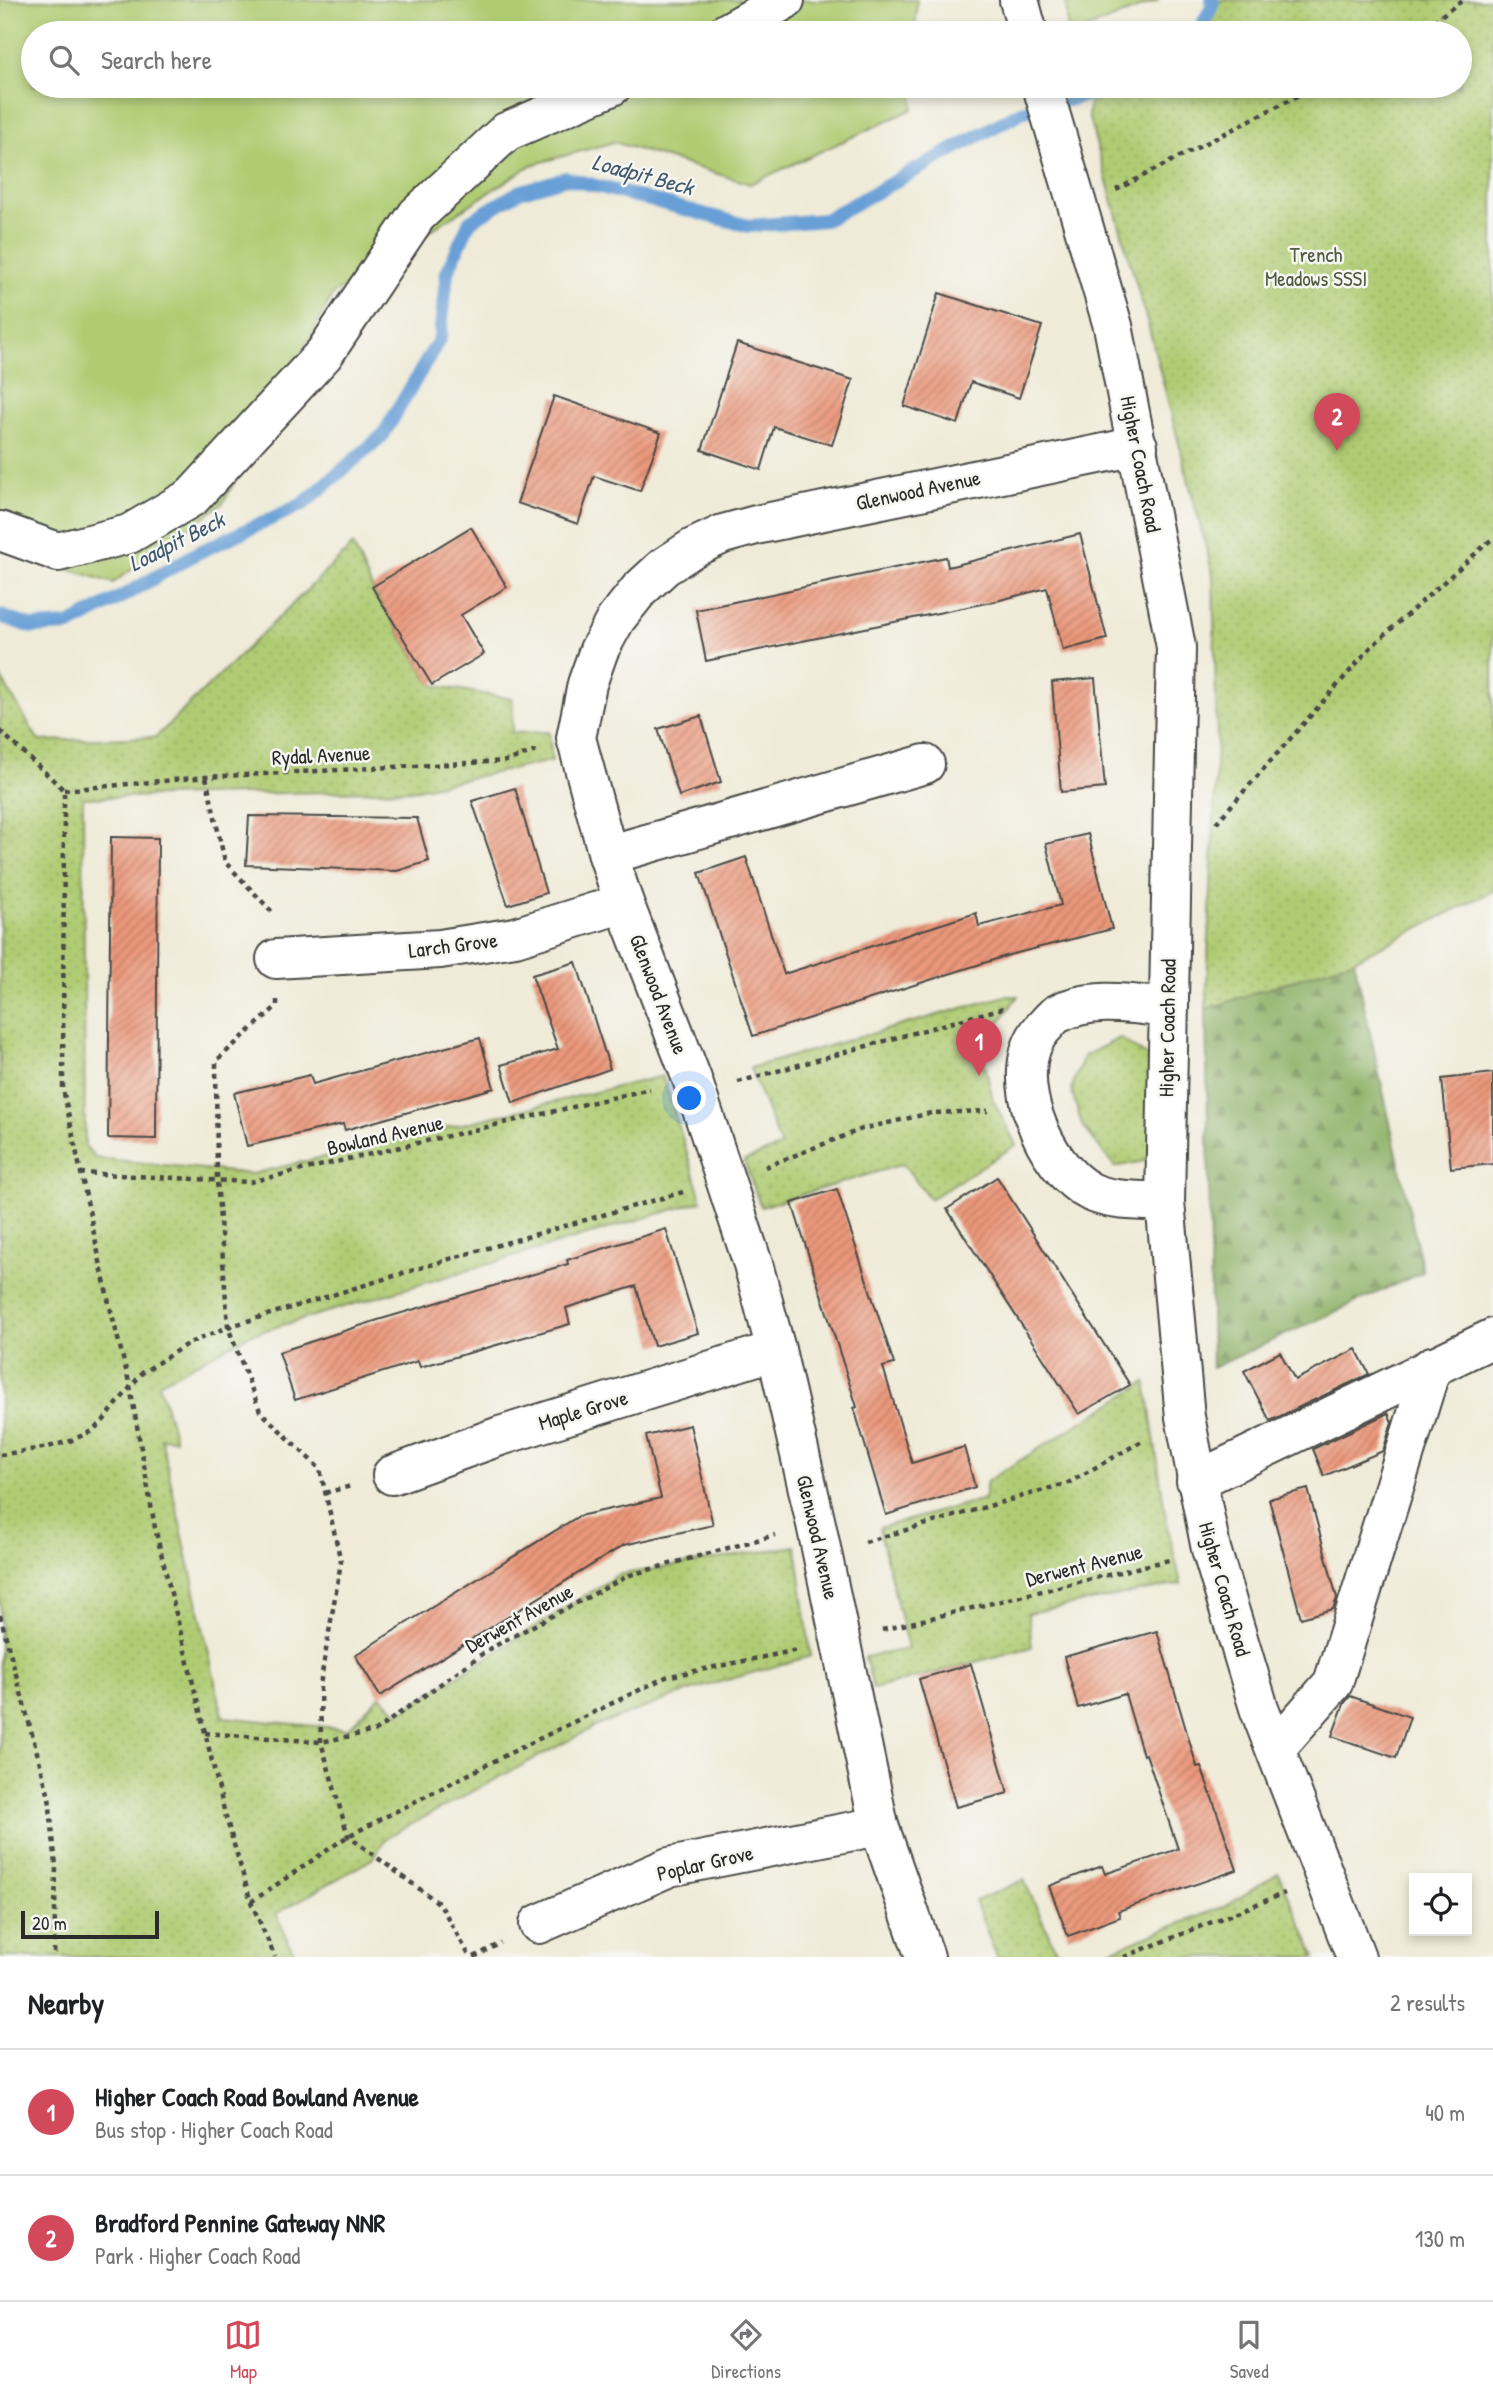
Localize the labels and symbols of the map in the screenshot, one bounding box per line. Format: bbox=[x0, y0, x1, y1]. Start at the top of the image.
water label: Loadpit Beck bbox=[589, 146, 699, 204]
park label: Trench Meadows SSSI bbox=[1265, 240, 1367, 293]
street label: Higher Coach Road bbox=[1114, 393, 1168, 535]
pin: 2 bbox=[1314, 393, 1360, 451]
street label: Glenwood Avenue bbox=[853, 463, 983, 517]
water label: Loadpit Beck bbox=[123, 503, 232, 579]
street label: Rydal Avenue bbox=[271, 738, 371, 772]
street label: Larch Grove bbox=[407, 925, 499, 965]
street label: Glenwood Avenue bbox=[623, 930, 695, 1058]
street label: Higher Coach Road bbox=[1151, 959, 1183, 1097]
pin: 1 bbox=[956, 1018, 1002, 1076]
your location bbox=[672, 1081, 706, 1115]
street label: Bowland Avenue bbox=[324, 1108, 446, 1162]
street label: Maple Grove bbox=[535, 1383, 631, 1437]
street label: Glenwood Avenue bbox=[790, 1472, 846, 1602]
street label: Higher Coach Road bbox=[1192, 1518, 1258, 1660]
street label: Derwent Avenue bbox=[1023, 1536, 1145, 1594]
street label: Derwent Avenue bbox=[460, 1576, 578, 1660]
street label: Poplar Grove bbox=[654, 1838, 756, 1888]
scale bar bbox=[21, 1908, 159, 1940]

